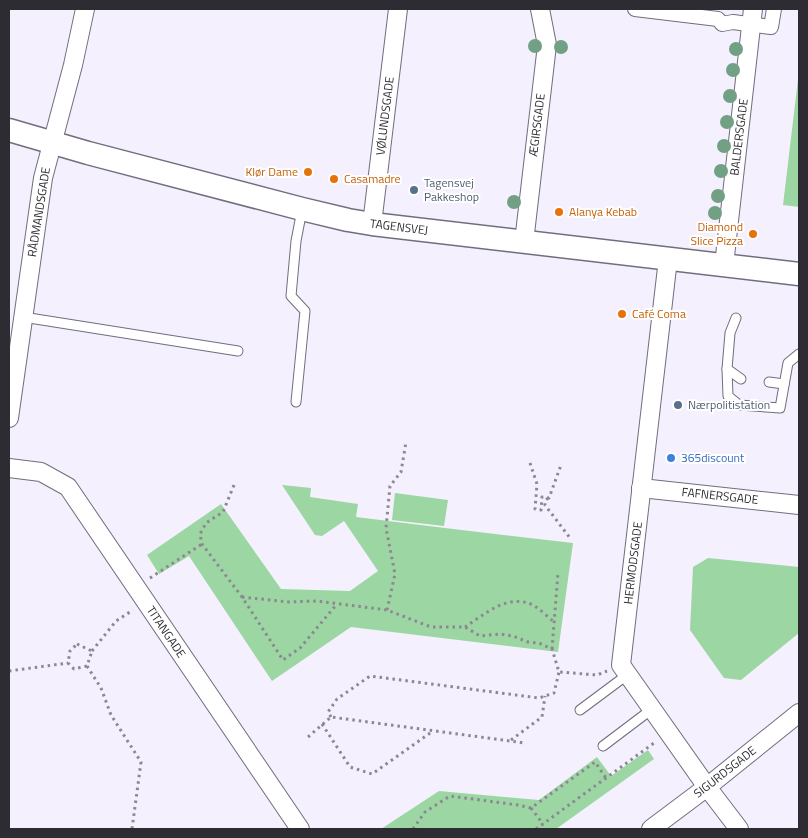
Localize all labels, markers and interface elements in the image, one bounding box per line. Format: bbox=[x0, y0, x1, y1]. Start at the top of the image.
street label: VØLUNDSGADE bbox=[370, 75, 399, 156]
street label: ÆGIRSGADE bbox=[523, 92, 550, 158]
street label: BALDERSGADE bbox=[724, 97, 753, 176]
place label: Klør Dame bbox=[245, 162, 298, 181]
street label: RÅDMANDSGADE bbox=[22, 165, 55, 258]
marker: Klør Dame bbox=[302, 166, 314, 178]
place label: Casamadre bbox=[344, 169, 401, 188]
marker: Casamadre bbox=[328, 173, 340, 185]
place label: Tagensvej Pakkeshop bbox=[424, 173, 479, 206]
marker: Tagensvej Pakkeshop bbox=[408, 184, 420, 196]
place label: Alanya Kebab bbox=[569, 202, 637, 221]
marker: Alanya Kebab bbox=[553, 206, 565, 218]
street label: TAGENSVEJ bbox=[369, 214, 429, 239]
place label: Diamond Slice Pizza bbox=[691, 217, 743, 250]
marker: Diamond Slice Pizza bbox=[747, 228, 759, 240]
place label: Café Coma bbox=[632, 304, 686, 323]
marker: Café Coma bbox=[616, 308, 628, 320]
place label: Nærpolitistation bbox=[688, 395, 770, 414]
marker: Nærpolitistation bbox=[672, 399, 684, 411]
place label: 365discount bbox=[681, 448, 745, 467]
marker: 365discount bbox=[665, 452, 677, 464]
street label: FAFNERSGADE bbox=[681, 482, 760, 509]
street label: HERMODSGADE bbox=[618, 520, 647, 605]
street label: TITANGADE bbox=[142, 602, 191, 662]
street label: SIGURDSGADE bbox=[689, 741, 760, 802]

